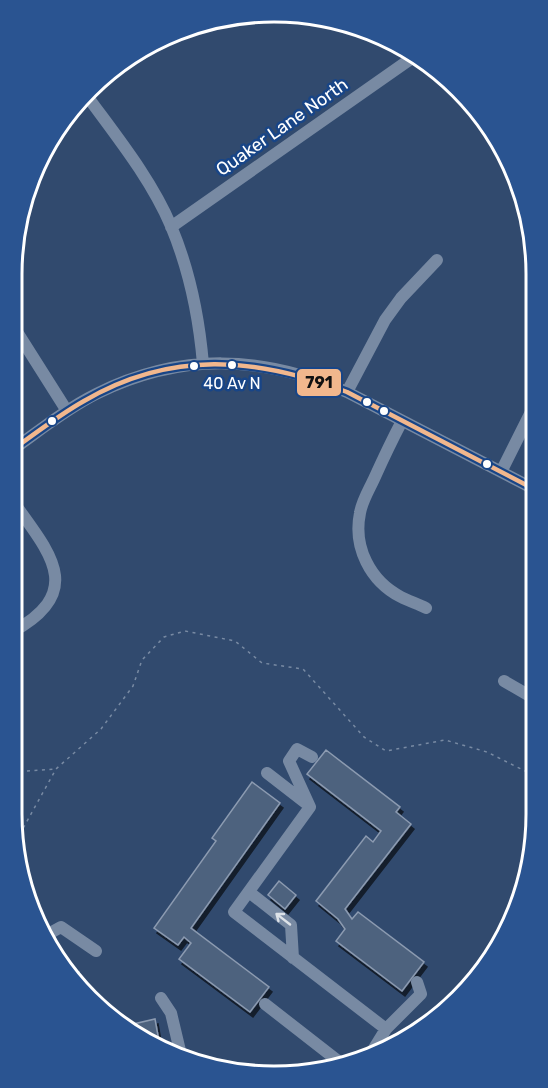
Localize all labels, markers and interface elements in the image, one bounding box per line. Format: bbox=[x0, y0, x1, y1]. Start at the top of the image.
street label: Quaker Lane North bbox=[212, 73, 352, 181]
marker: 40 Av N bbox=[226, 359, 238, 371]
unlabelled marker bbox=[188, 360, 200, 372]
line badge: 791 bbox=[296, 368, 342, 397]
text: 791 bbox=[305, 373, 333, 392]
place label: 40 Av N bbox=[203, 374, 261, 393]
unlabelled marker bbox=[361, 396, 373, 408]
unlabelled marker bbox=[378, 405, 390, 417]
unlabelled marker bbox=[46, 415, 58, 427]
unlabelled marker bbox=[481, 458, 493, 470]
one-way arrow bbox=[275, 912, 291, 925]

